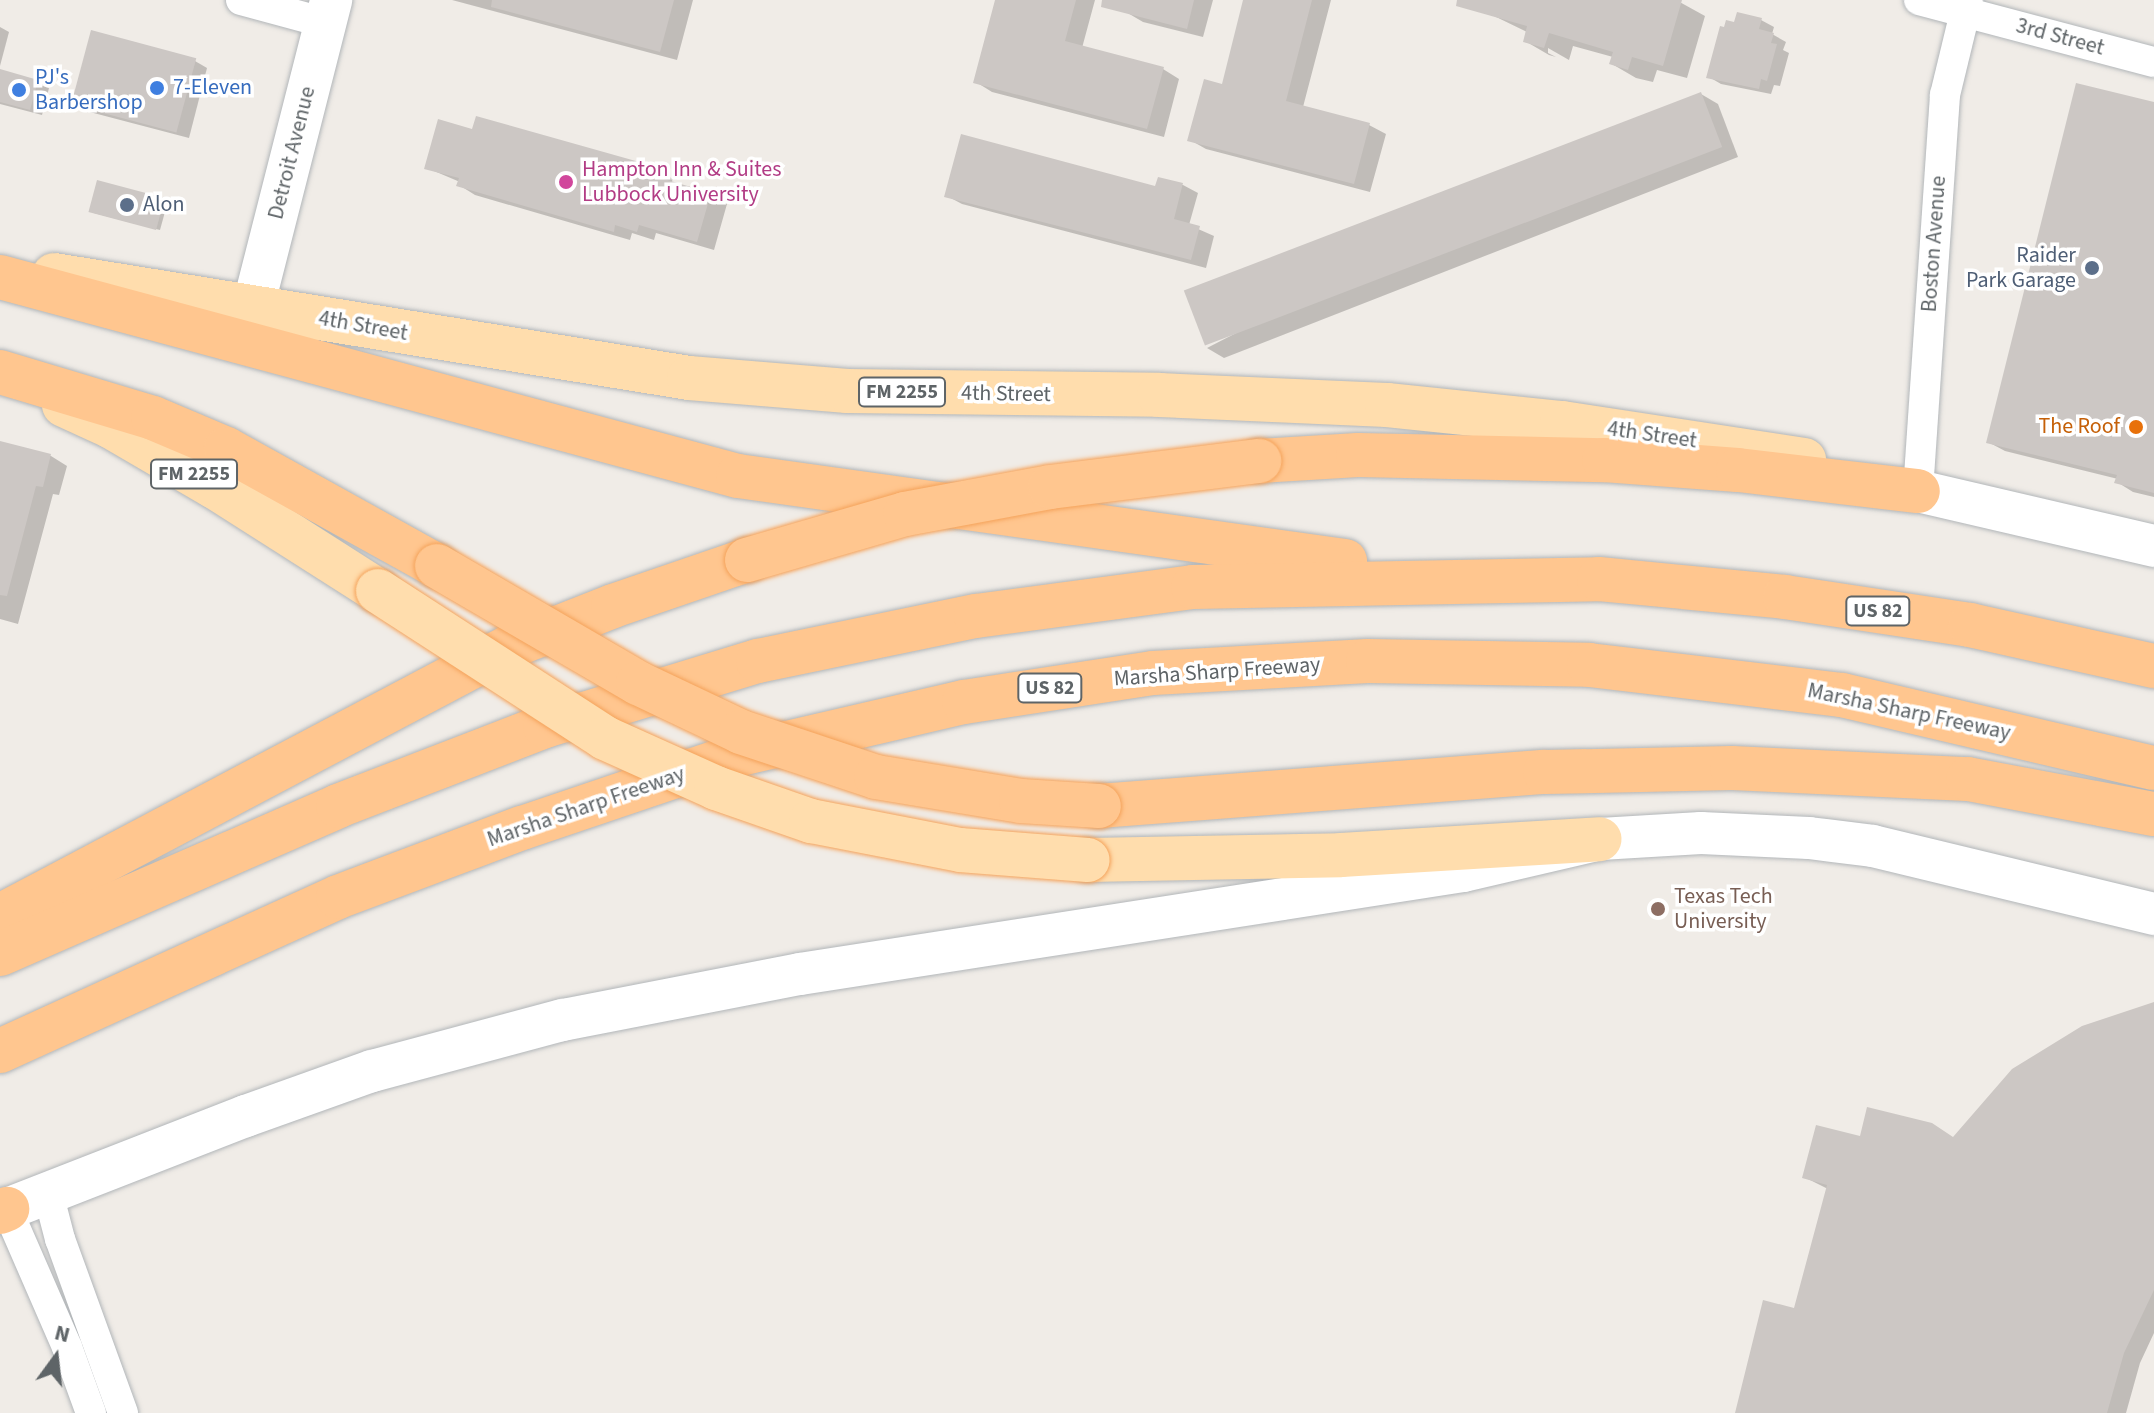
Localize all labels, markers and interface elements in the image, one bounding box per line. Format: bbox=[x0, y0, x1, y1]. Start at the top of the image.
street label: 3rd Street bbox=[2013, 13, 2107, 61]
place label: PJ's Barbershop bbox=[35, 64, 143, 116]
place label: 7-Eleven bbox=[173, 75, 252, 101]
marker: 7-Eleven bbox=[148, 79, 166, 97]
marker: PJ's Barbershop bbox=[10, 81, 28, 99]
street label: Detroit Avenue bbox=[263, 84, 321, 222]
place label: Hampton Inn & Suites Lubbock University bbox=[582, 156, 781, 208]
marker: Hampton Inn & Suites Lubbock University bbox=[557, 173, 575, 191]
street label: Boston Avenue bbox=[1916, 175, 1952, 313]
place label: Alon bbox=[143, 192, 185, 218]
marker: Alon bbox=[118, 196, 136, 214]
place label: Raider Park Garage bbox=[1966, 242, 2076, 294]
marker: Raider Park Garage bbox=[2083, 259, 2101, 277]
street label: 4th Street bbox=[316, 305, 410, 347]
road number: FM 2255 bbox=[858, 376, 946, 408]
street label: 4th Street bbox=[961, 380, 1051, 408]
place label: The Roof bbox=[2038, 414, 2120, 440]
street label: 4th Street bbox=[1606, 416, 1698, 454]
marker: The Roof bbox=[2127, 418, 2145, 436]
road number: FM 2255 bbox=[150, 458, 238, 490]
road number: US 82 bbox=[1844, 595, 1912, 627]
street label: Marsha Sharp Freeway bbox=[1113, 652, 1321, 692]
road number: US 82 bbox=[1016, 672, 1084, 704]
street label: Marsha Sharp Freeway bbox=[1805, 678, 2013, 746]
street label: Marsha Sharp Freeway bbox=[484, 761, 688, 853]
place label: Texas Tech University bbox=[1674, 883, 1773, 934]
marker: Texas Tech University bbox=[1649, 900, 1667, 918]
text: N bbox=[51, 1316, 73, 1351]
north arrow bbox=[16, 1317, 96, 1397]

